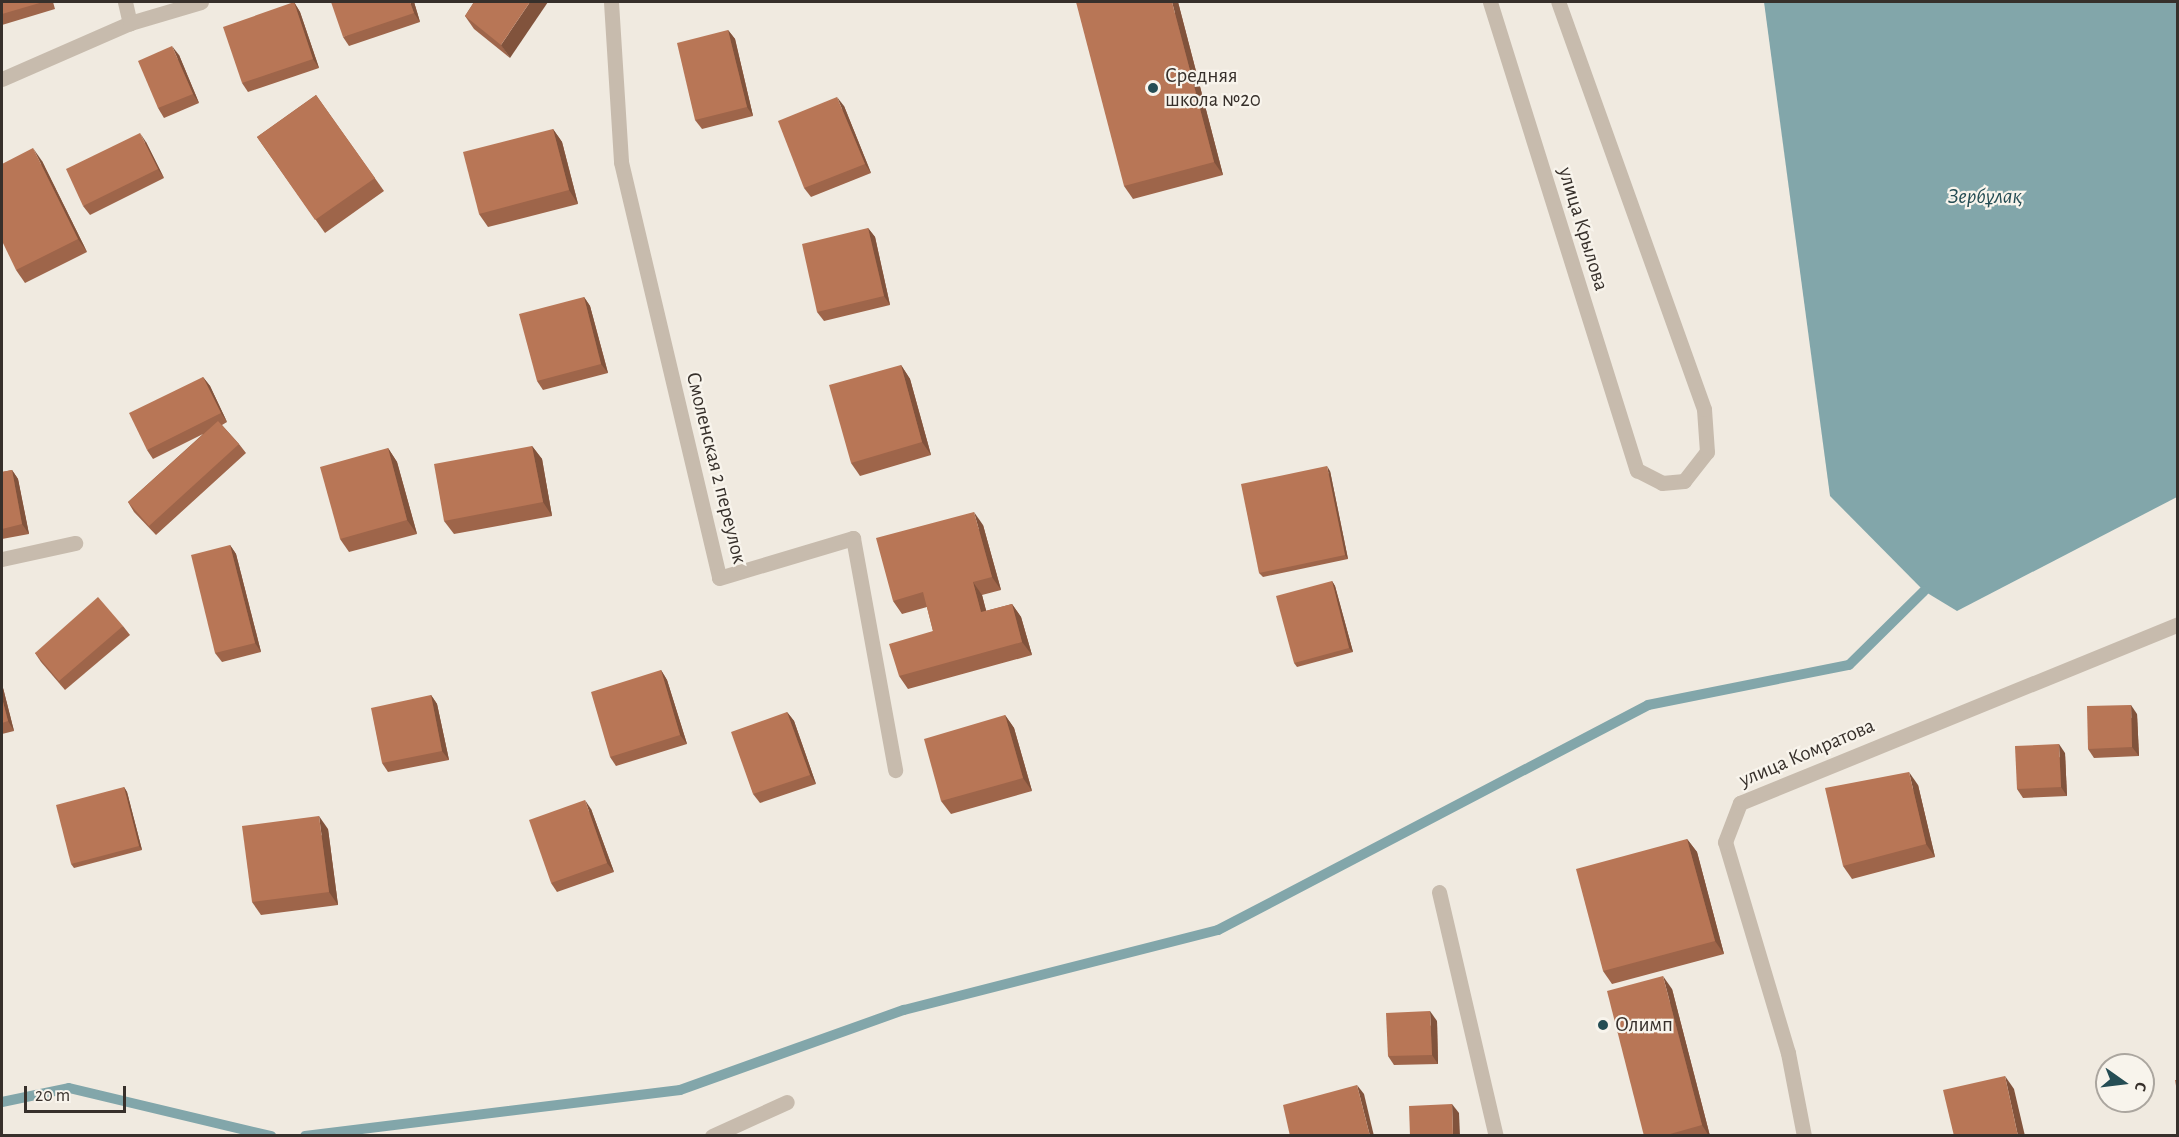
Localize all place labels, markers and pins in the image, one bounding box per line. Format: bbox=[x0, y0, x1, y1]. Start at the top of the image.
place label: Средняя школа №20 bbox=[1165, 63, 1261, 113]
marker: Средняя школа №20 bbox=[1146, 81, 1160, 95]
place label: Олимп bbox=[1615, 1012, 1673, 1038]
marker: Олимп bbox=[1596, 1018, 1610, 1032]

